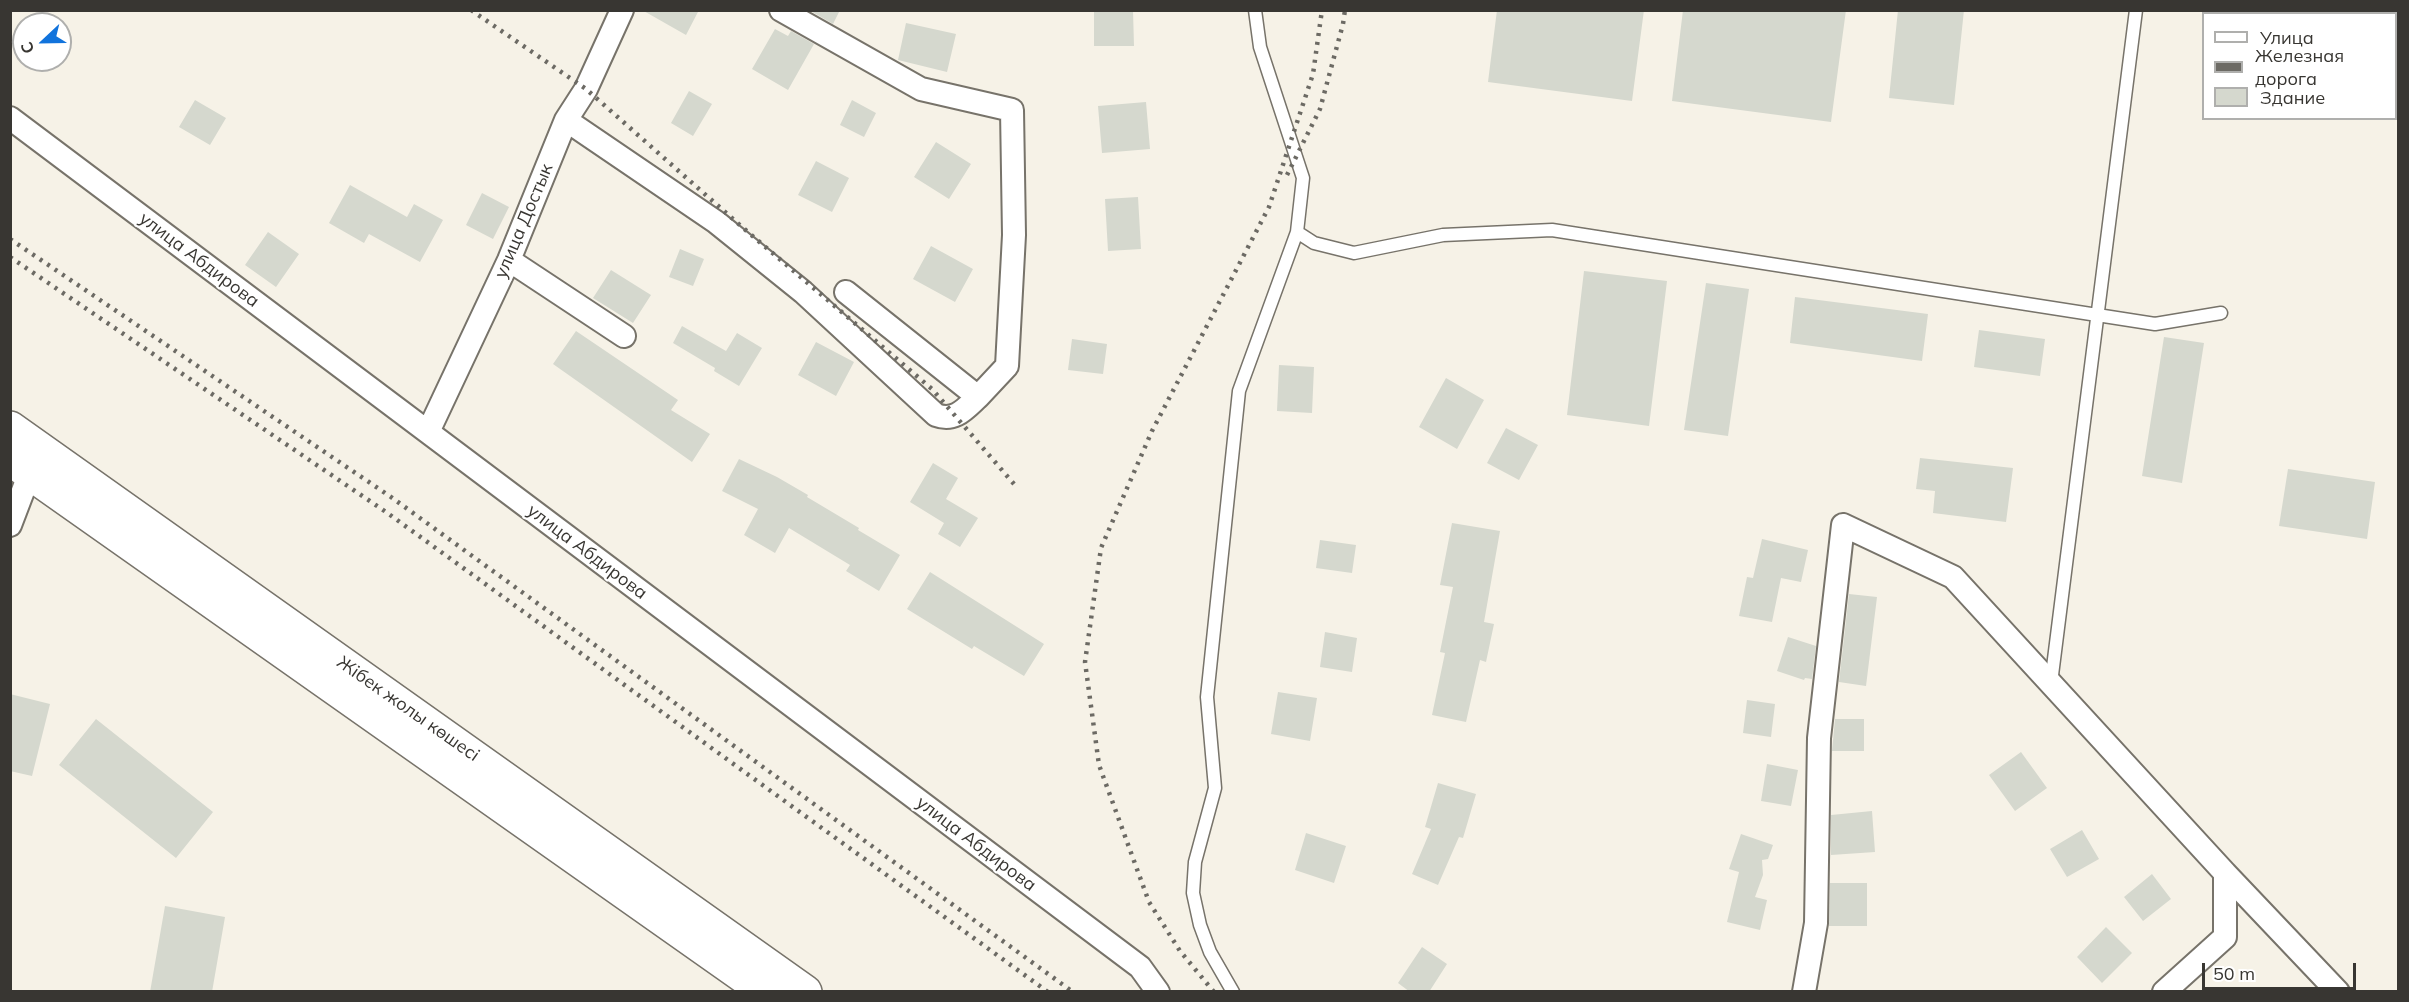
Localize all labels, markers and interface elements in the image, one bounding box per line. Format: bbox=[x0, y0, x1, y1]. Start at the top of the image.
north arrow bbox=[12, 12, 72, 72]
legend bbox=[2202, 12, 2397, 120]
text: Улица bbox=[2260, 26, 2314, 49]
text: С bbox=[16, 39, 38, 57]
text: Железная дорога bbox=[2255, 44, 2344, 90]
text: Здание bbox=[2260, 86, 2325, 109]
street label: улица Достык bbox=[490, 160, 558, 282]
street label: улица Абдирова bbox=[135, 208, 263, 312]
street label: улица Абдирова bbox=[523, 500, 651, 604]
street label: Жібек жолы көшесі bbox=[333, 652, 483, 766]
street label: улица Абдирова bbox=[912, 792, 1040, 896]
scale bar bbox=[2205, 951, 2360, 989]
text: 50 m bbox=[2213, 962, 2255, 985]

